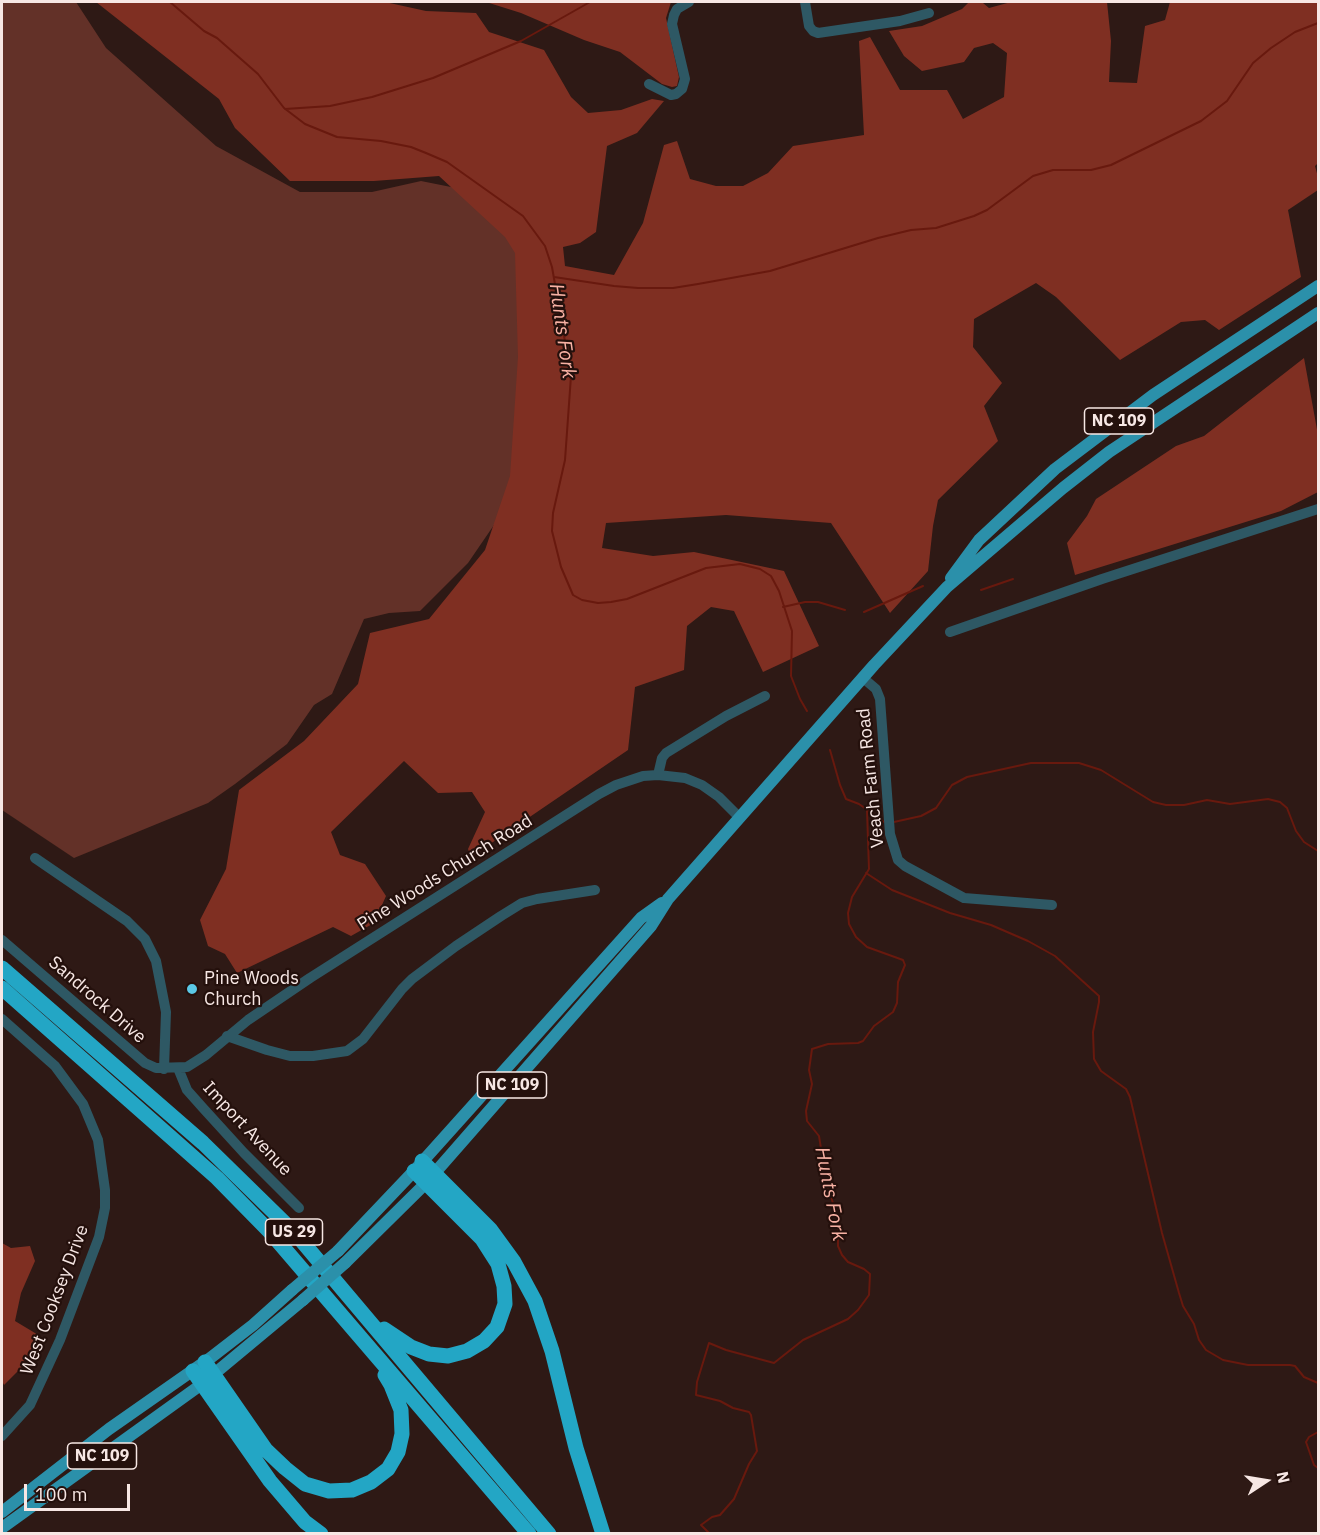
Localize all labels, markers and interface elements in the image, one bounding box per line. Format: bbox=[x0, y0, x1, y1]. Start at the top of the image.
water label: Hunts Fork bbox=[543, 282, 581, 380]
road number: NC 109 bbox=[1084, 408, 1154, 434]
street label: Veach Farm Road bbox=[853, 707, 889, 849]
street label: Pine Woods Church Road bbox=[354, 810, 536, 936]
street label: Sandrock Drive bbox=[44, 952, 150, 1048]
place label: Pine Woods Church bbox=[204, 968, 299, 1010]
marker: Pine Woods Church bbox=[185, 982, 199, 996]
road number: NC 109 bbox=[478, 1072, 546, 1098]
street label: Import Avenue bbox=[198, 1077, 296, 1181]
water label: Hunts Fork bbox=[809, 1145, 851, 1243]
road number: US 29 bbox=[266, 1219, 322, 1245]
street label: West Cooksey Drive bbox=[16, 1222, 94, 1378]
road number: NC 109 bbox=[68, 1443, 136, 1469]
north arrow bbox=[1236, 1451, 1296, 1511]
text: N bbox=[1273, 1470, 1295, 1485]
scale bar bbox=[27, 1472, 134, 1510]
text: 100 m bbox=[35, 1483, 87, 1506]

